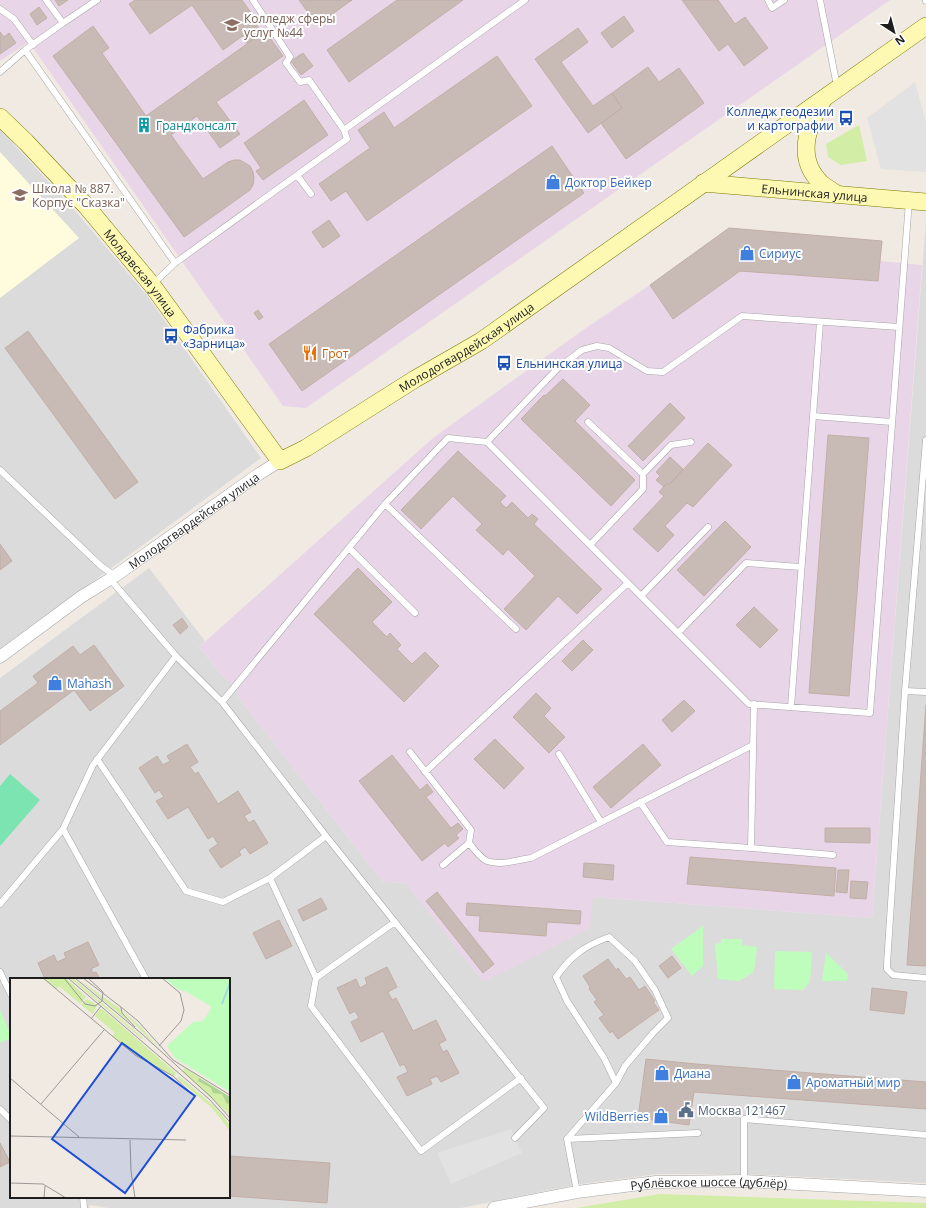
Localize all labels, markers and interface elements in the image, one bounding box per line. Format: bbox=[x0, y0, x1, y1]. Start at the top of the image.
place label: Колледж сферы услуг №44 bbox=[244, 10, 335, 41]
north arrow bbox=[874, 12, 914, 52]
school or university icon: Колледж сферы услуг №44 bbox=[223, 16, 241, 34]
text: N bbox=[892, 32, 908, 49]
place label: Колледж геодезии и картографии bbox=[726, 103, 834, 134]
bus stop icon: Колледж геодезии и картографии bbox=[837, 109, 855, 127]
building icon: Грандконсалт bbox=[135, 116, 153, 134]
place label: Грандконсалт bbox=[156, 117, 237, 134]
shop icon: Доктор Бейкер bbox=[544, 173, 562, 191]
place label: Доктор Бейкер bbox=[565, 174, 652, 191]
place label: Школа № 887. Корпус "Сказка" bbox=[32, 180, 125, 211]
street label: Ельнинская улица bbox=[761, 180, 868, 206]
school or university icon: Школа № 887. Корпус "Сказка" bbox=[11, 186, 29, 204]
street label: Молдавская улица bbox=[100, 225, 181, 320]
shop icon: Сириус bbox=[738, 244, 756, 262]
place label: Сириус bbox=[759, 245, 801, 262]
street label: Молодогвардейская улица bbox=[395, 298, 537, 396]
place label: Фабрика «Зарница» bbox=[183, 321, 245, 352]
bus stop icon: Фабрика «Зарница» bbox=[162, 327, 180, 345]
restaurant icon: Грот bbox=[301, 344, 319, 362]
place label: Грот bbox=[322, 345, 349, 362]
bus stop icon: Ельнинская улица bbox=[495, 354, 513, 372]
place label: Ельнинская улица bbox=[516, 355, 623, 372]
street label: Молодогвардейская улица bbox=[125, 468, 262, 573]
shop icon: Mahash bbox=[46, 674, 64, 692]
place label: Mahash bbox=[67, 675, 112, 692]
inset map bbox=[10, 978, 230, 1198]
shop icon: Диана bbox=[653, 1064, 671, 1082]
place label: Диана bbox=[674, 1065, 711, 1082]
shop icon: Ароматный мир bbox=[785, 1073, 803, 1091]
place label: Ароматный мир bbox=[806, 1074, 901, 1091]
public building icon: Москва 121467 bbox=[677, 1101, 695, 1119]
place label: Москва 121467 bbox=[698, 1102, 786, 1119]
shop icon: WildBerries bbox=[652, 1107, 670, 1125]
place label: WildBerries bbox=[585, 1108, 649, 1125]
street label: Рублёвское шоссе (дублёр) bbox=[629, 1172, 788, 1194]

